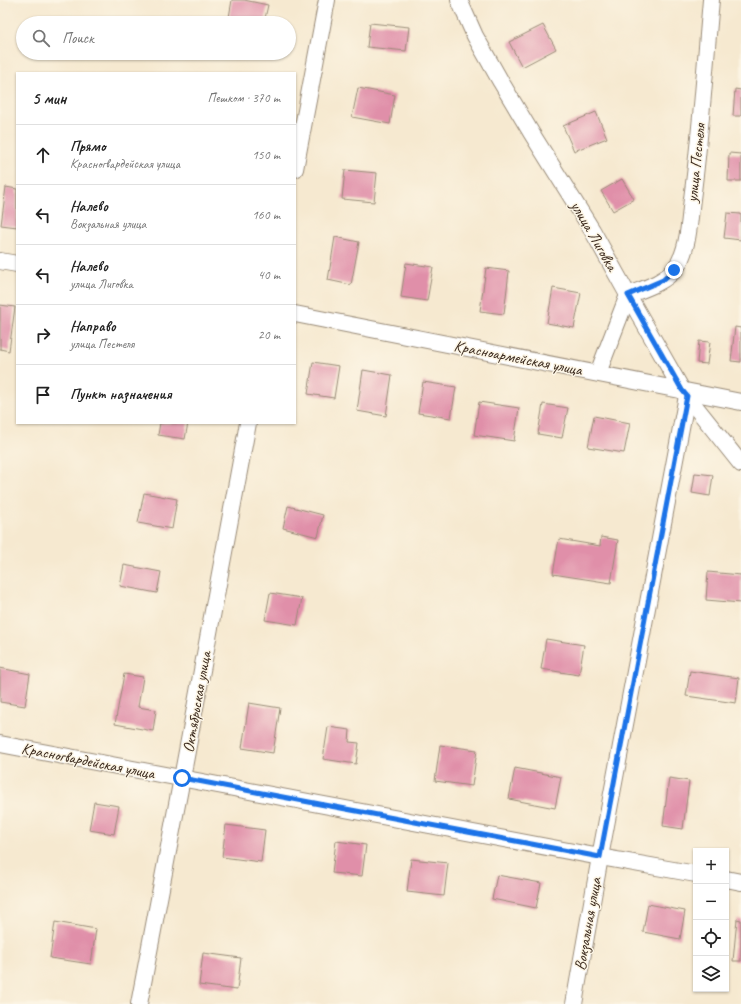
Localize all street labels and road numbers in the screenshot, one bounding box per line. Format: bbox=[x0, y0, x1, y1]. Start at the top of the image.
street label: улица Пестеля bbox=[682, 121, 710, 204]
street label: улица Лиговка bbox=[566, 197, 623, 276]
street label: Красноармейская улица bbox=[452, 336, 585, 381]
street label: Октябрьская улица bbox=[178, 649, 216, 754]
street label: Красногвардейская улица bbox=[20, 738, 158, 784]
street label: Вокзальная улица bbox=[570, 875, 606, 972]

